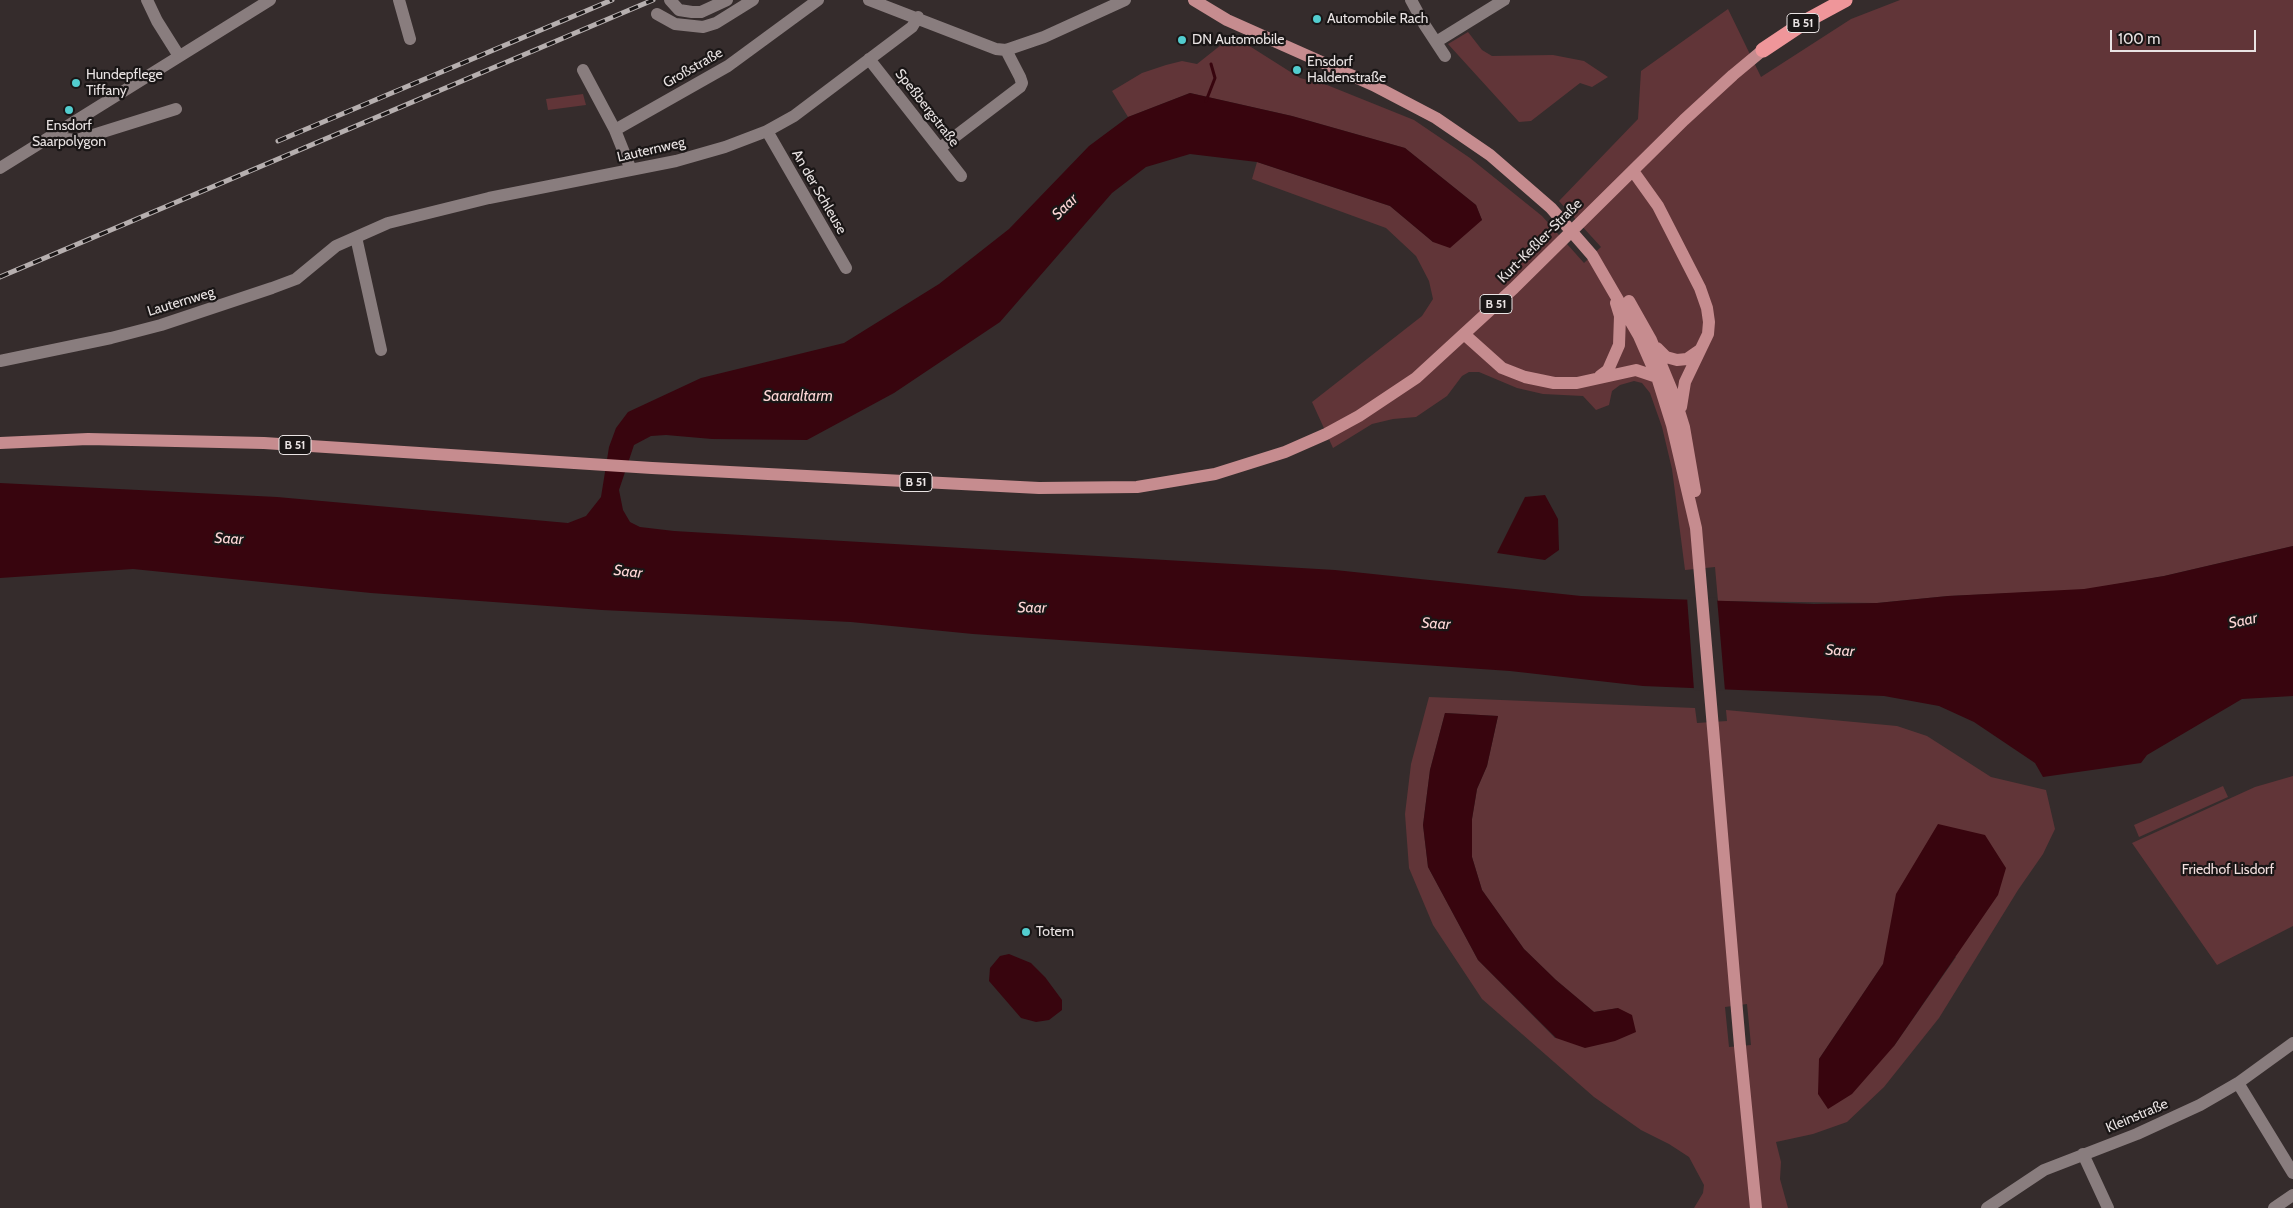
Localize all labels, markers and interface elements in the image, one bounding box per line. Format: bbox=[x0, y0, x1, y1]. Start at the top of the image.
place label: Automobile Rach bbox=[1327, 11, 1428, 27]
marker: Automobile Rach bbox=[1311, 13, 1323, 25]
road number: B 51 bbox=[1787, 13, 1819, 32]
scale bar bbox=[2113, 20, 2259, 52]
text: 100 m bbox=[2118, 30, 2160, 48]
place label: DN Automobile bbox=[1192, 32, 1284, 48]
marker: DN Automobile bbox=[1176, 34, 1188, 46]
street label: Großstraße bbox=[660, 44, 726, 92]
place label: Ensdorf Haldenstraße bbox=[1307, 54, 1386, 86]
marker: Ensdorf Haldenstraße bbox=[1291, 64, 1303, 76]
street label: Speßbergstraße bbox=[891, 66, 963, 150]
place label: Hundepflege Tiffany bbox=[86, 67, 163, 100]
marker: Hundepflege Tiffany bbox=[70, 77, 82, 89]
marker: Ensdorf Saarpolygon bbox=[63, 104, 75, 116]
place label: Ensdorf Saarpolygon bbox=[32, 118, 106, 150]
street label: Lauternweg bbox=[615, 134, 687, 166]
street label: An der Schleuse bbox=[788, 147, 850, 237]
water label: Saar bbox=[1048, 190, 1082, 224]
street label: Kurt-Keßler-Straße bbox=[1495, 196, 1585, 286]
street label: Lauternweg bbox=[145, 284, 217, 320]
road number: B 51 bbox=[1480, 294, 1512, 314]
water label: Saaraltarm bbox=[763, 388, 833, 406]
road number: B 51 bbox=[279, 436, 311, 454]
road number: B 51 bbox=[900, 472, 932, 492]
water label: Saar bbox=[214, 529, 244, 549]
water label: Saar bbox=[613, 562, 643, 582]
water label: Saar bbox=[1017, 599, 1047, 617]
water label: Saar bbox=[2227, 609, 2259, 633]
water label: Saar bbox=[1421, 614, 1451, 634]
water label: Saar bbox=[1825, 641, 1855, 661]
park label: Friedhof Lisdorf bbox=[2182, 862, 2274, 878]
place label: Totem bbox=[1036, 924, 1074, 940]
marker: Totem bbox=[1020, 926, 1032, 938]
street label: Kleinstraße bbox=[2103, 1095, 2171, 1137]

